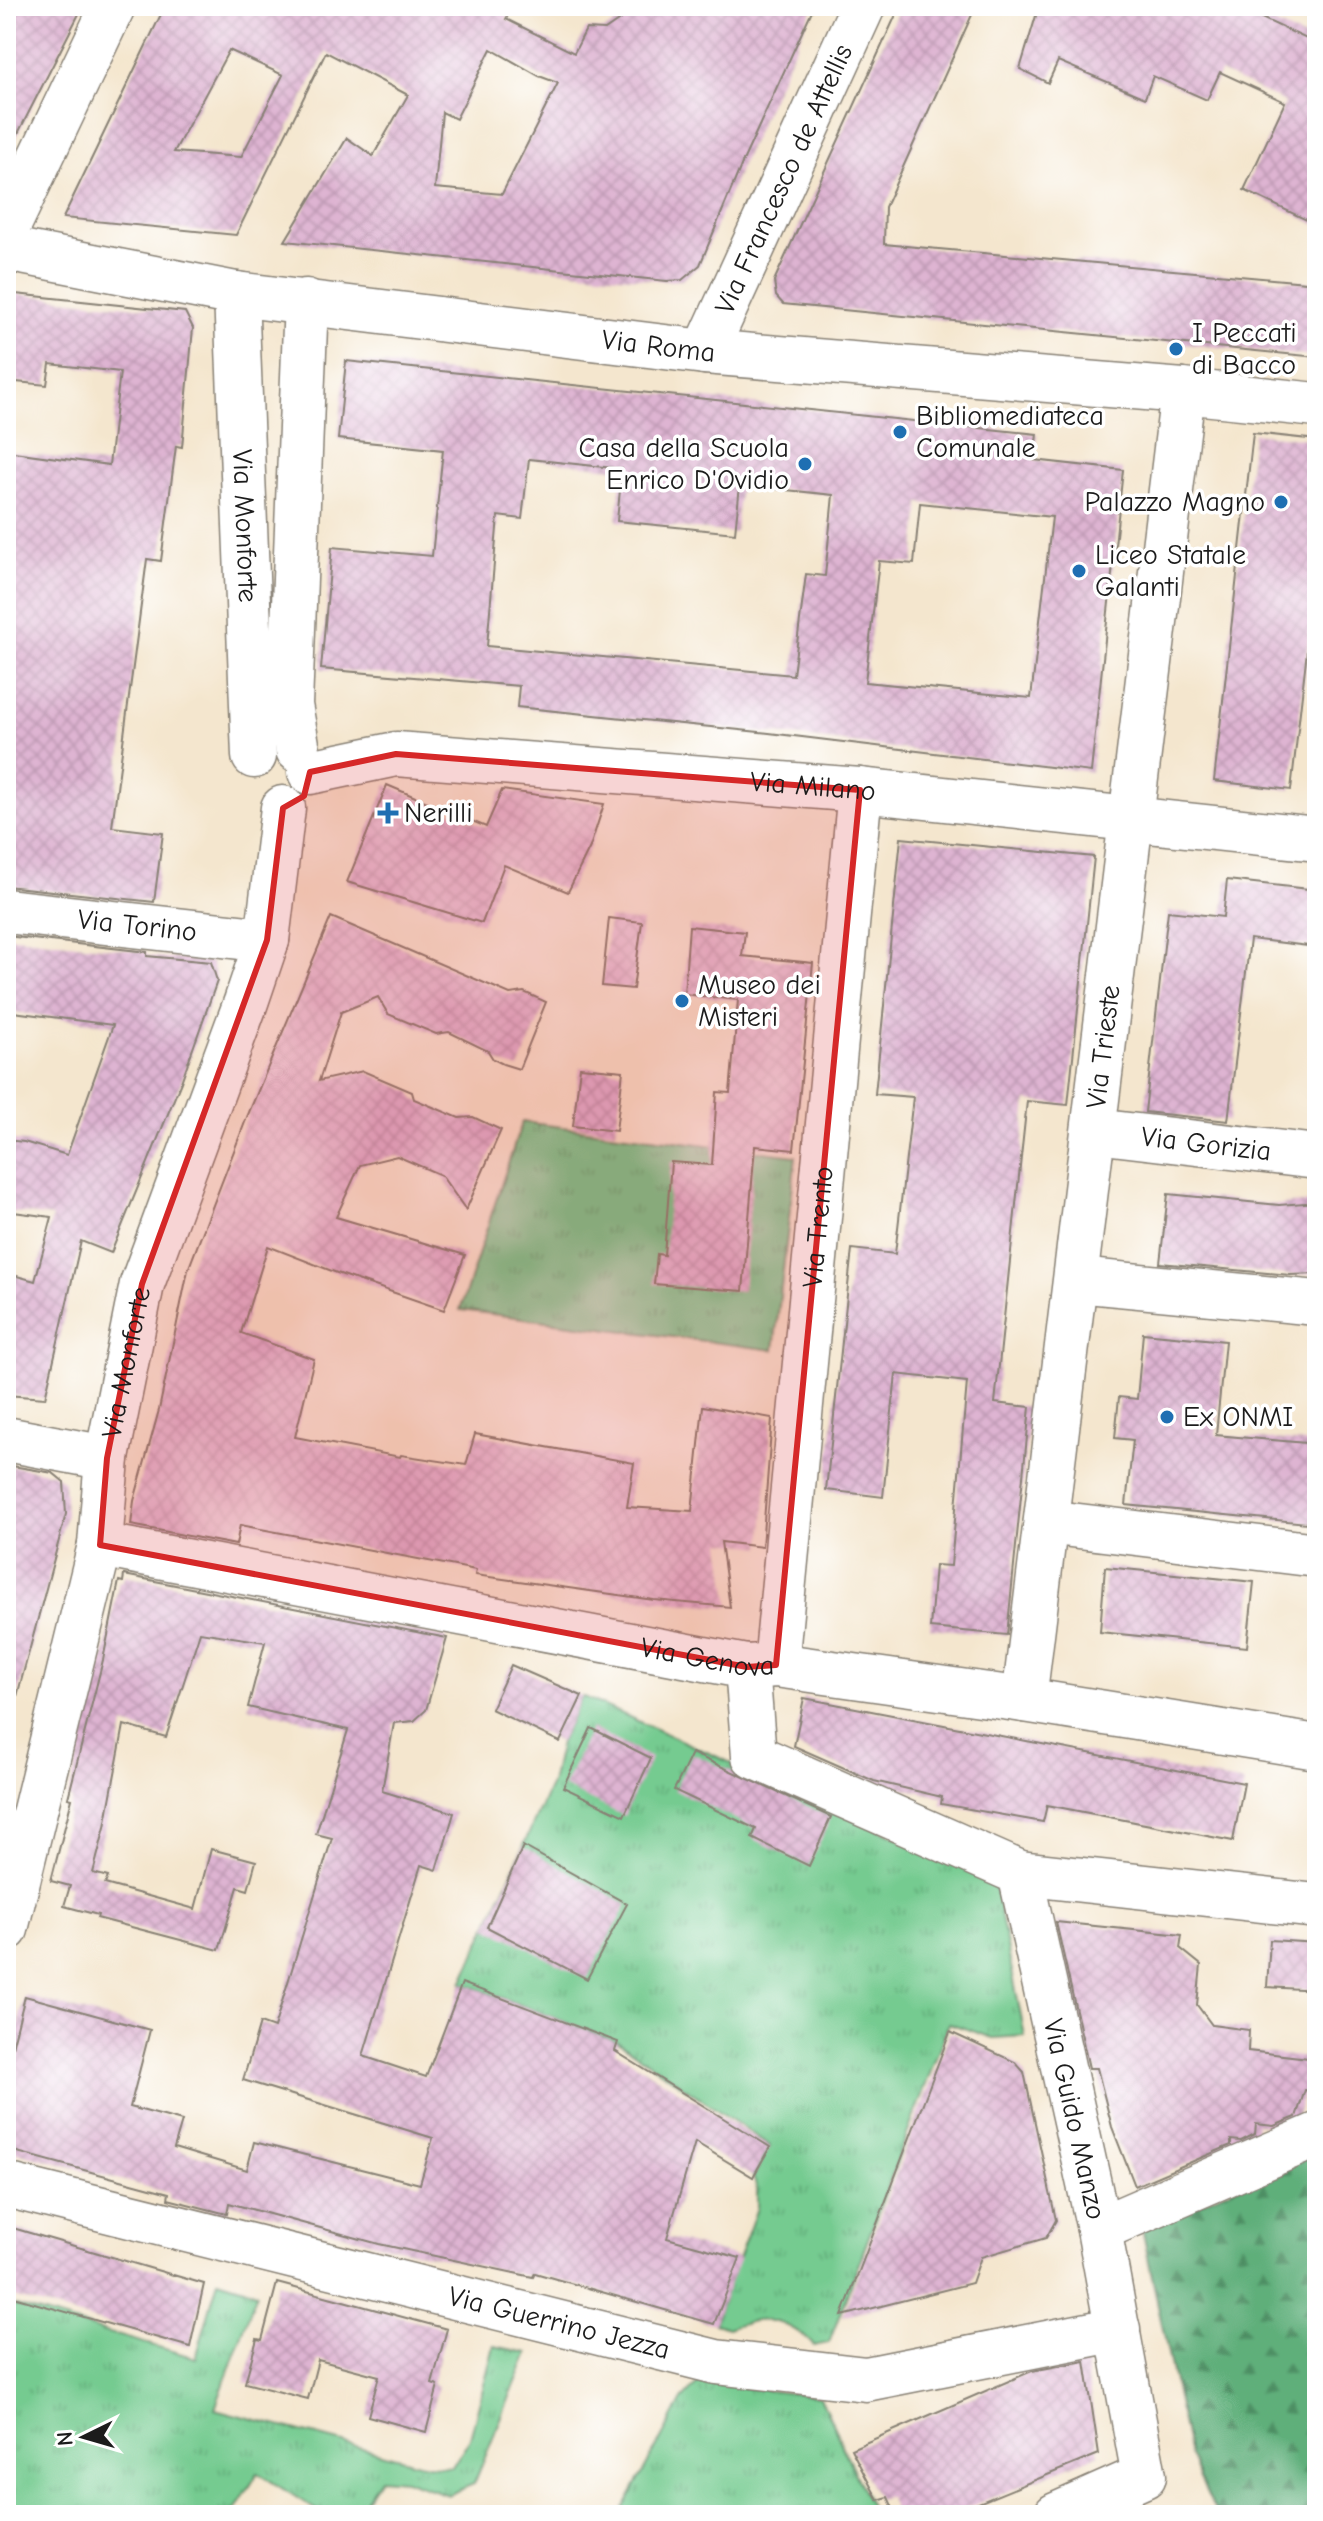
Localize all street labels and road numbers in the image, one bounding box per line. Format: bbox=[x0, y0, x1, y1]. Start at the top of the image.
street label: Via Francesco de Attellis bbox=[709, 39, 859, 319]
street label: Via Roma bbox=[600, 323, 716, 369]
street label: Via Monforte bbox=[226, 449, 264, 603]
street label: Via Milano bbox=[749, 766, 877, 808]
street label: Via Torino bbox=[76, 903, 198, 948]
street label: Via Trieste bbox=[1080, 983, 1127, 1110]
street label: Via Gorizia bbox=[1140, 1121, 1273, 1168]
street label: Via Trento bbox=[796, 1165, 840, 1289]
street label: Via Monforte bbox=[95, 1284, 157, 1441]
street label: Via Genova bbox=[638, 1631, 775, 1683]
street label: Via Guido Manzo bbox=[1037, 2016, 1112, 2223]
street label: Via Guerrino Jezza bbox=[445, 2280, 673, 2366]

